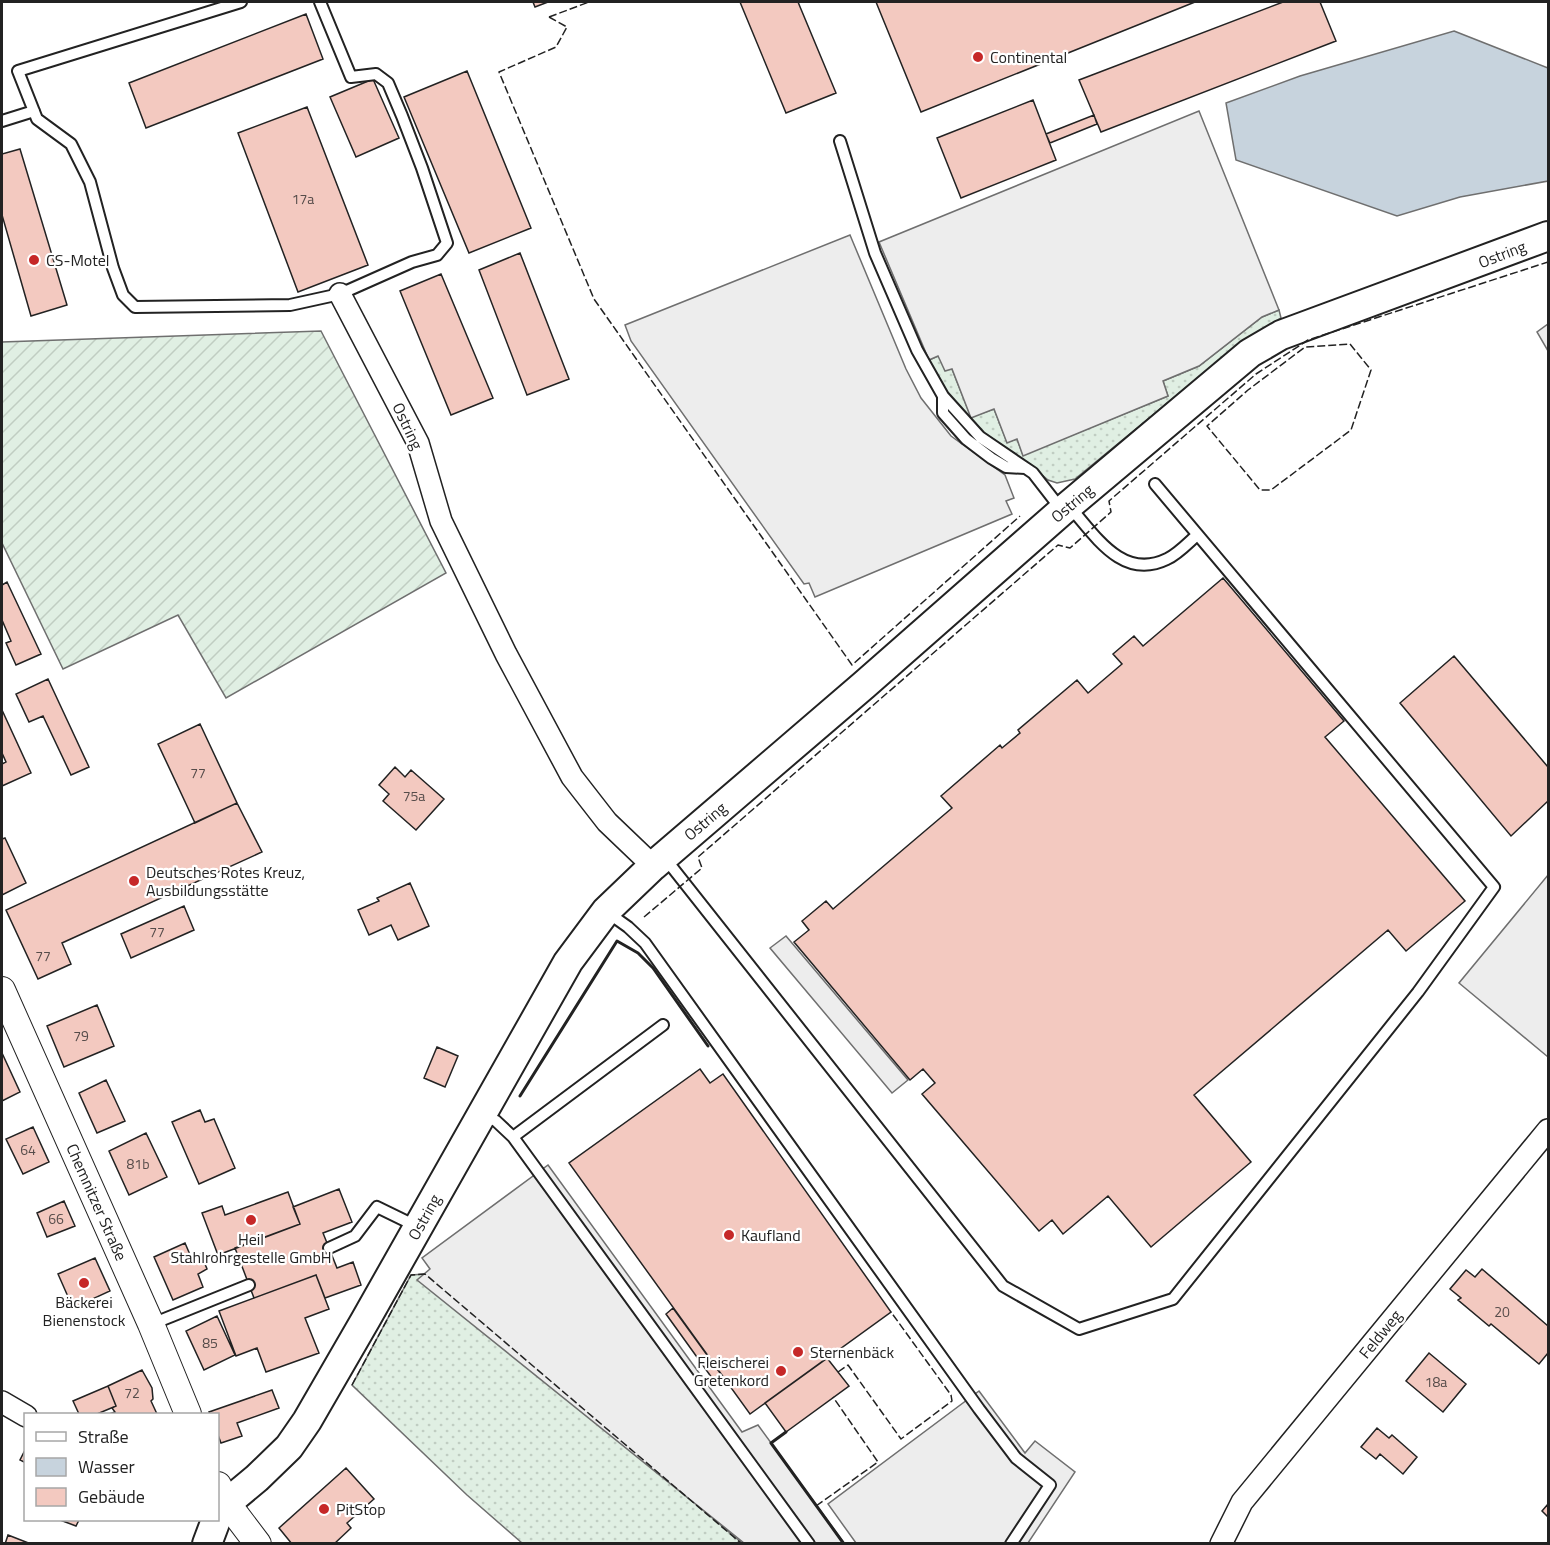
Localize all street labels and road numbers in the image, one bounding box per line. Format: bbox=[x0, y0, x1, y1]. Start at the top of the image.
street label: Ostring bbox=[1475, 234, 1529, 274]
street label: Ostring bbox=[387, 399, 429, 453]
street label: Ostring bbox=[1045, 478, 1099, 528]
street label: Ostring bbox=[678, 796, 732, 846]
street label: Chemnitzer Straße bbox=[60, 1140, 134, 1264]
street label: Ostring bbox=[402, 1190, 446, 1244]
street label: Feldweg bbox=[1353, 1304, 1407, 1364]

